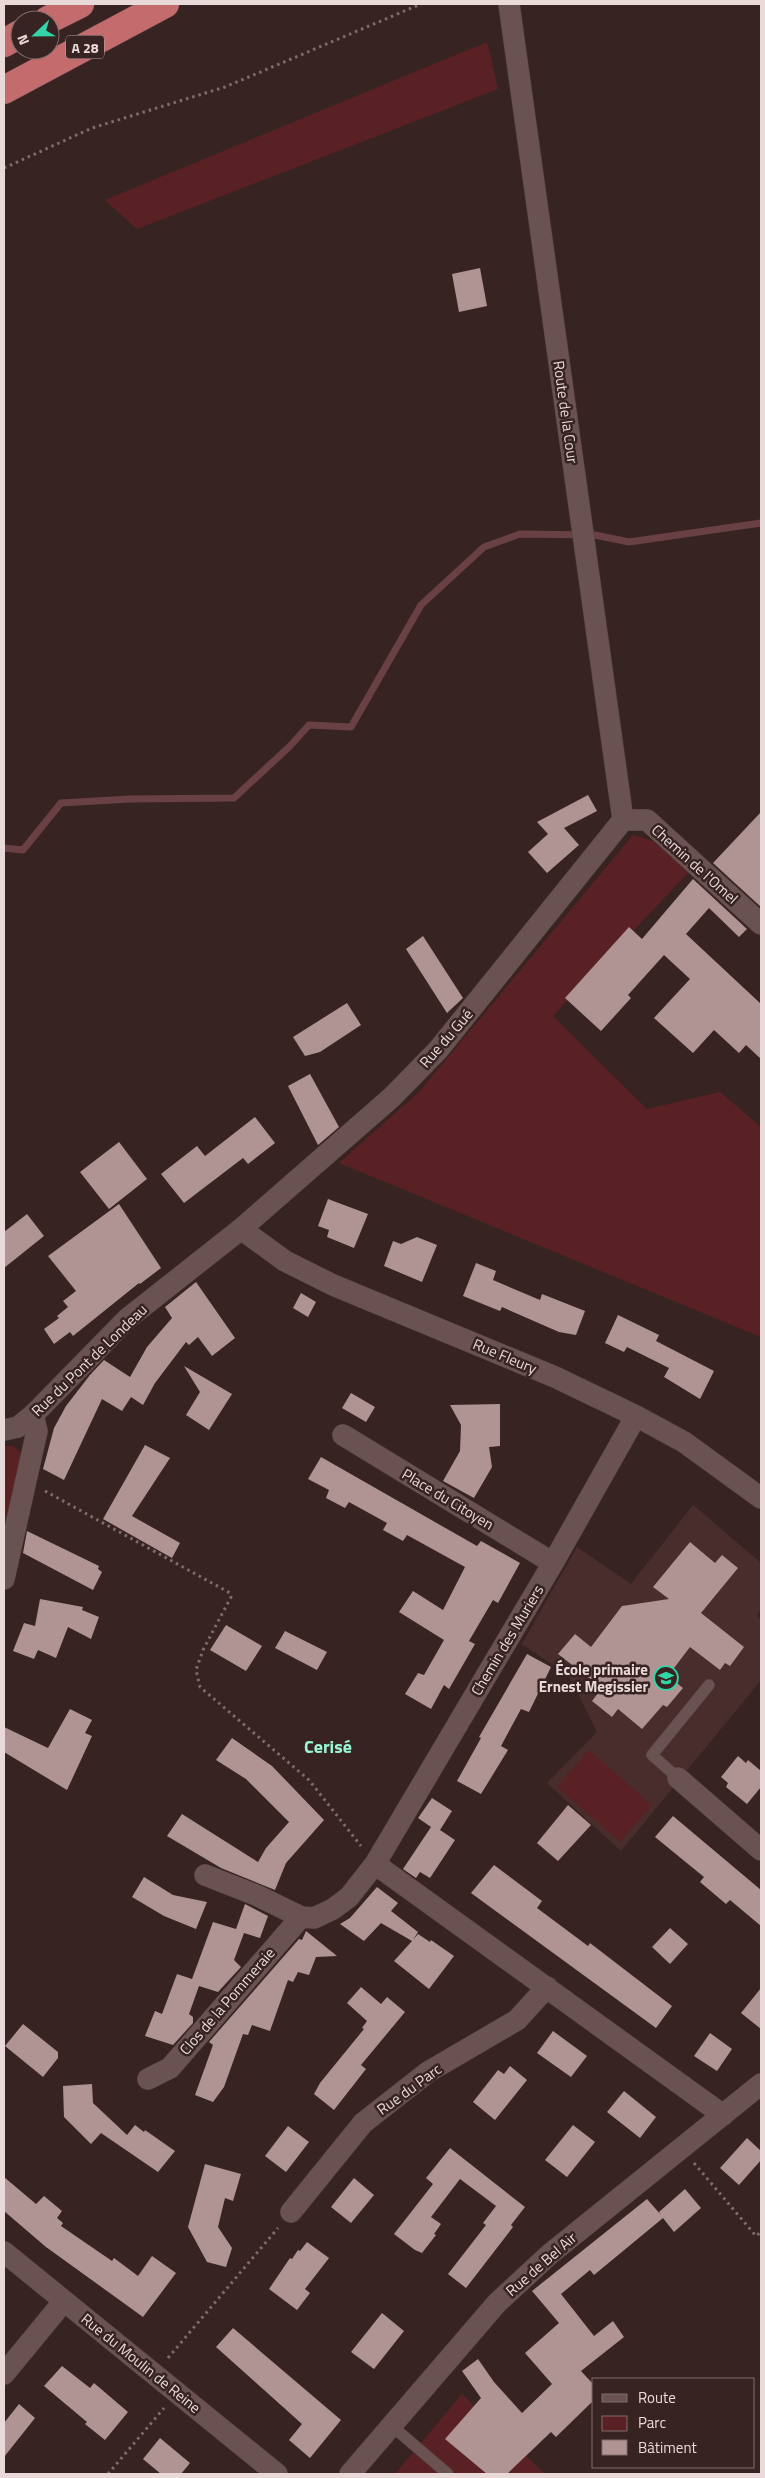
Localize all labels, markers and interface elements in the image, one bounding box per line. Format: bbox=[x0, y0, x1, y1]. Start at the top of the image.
north arrow bbox=[10, 10, 60, 60]
text: N bbox=[11, 32, 34, 48]
road number: A 28 bbox=[66, 36, 104, 58]
street label: Route de la Cour bbox=[547, 359, 585, 465]
street label: Chemin de l'Omel bbox=[646, 819, 744, 909]
street label: Rue du Gué bbox=[414, 1003, 478, 1073]
street label: Rue du Pont de Londeau bbox=[26, 1298, 152, 1422]
street label: Rue Fleury bbox=[469, 1332, 541, 1380]
street label: Place du Citoyen bbox=[398, 1462, 498, 1536]
street label: Chemin des Muriers bbox=[465, 1580, 549, 1700]
place label: École primaire Ernest Megissier bbox=[539, 1658, 648, 1698]
school or university icon: École primaire Ernest Megissier bbox=[653, 1665, 679, 1691]
district label: Cerisé bbox=[304, 1733, 352, 1760]
street label: Clos de la Pommeraie bbox=[174, 1942, 280, 2060]
street label: Rue du Parc bbox=[372, 2058, 446, 2120]
street label: Rue de Bel Air bbox=[500, 2227, 582, 2301]
street label: Rue du Moulin de Reine bbox=[76, 2307, 206, 2419]
legend bbox=[592, 2378, 755, 2468]
text: Route bbox=[638, 2386, 676, 2409]
text: Parc bbox=[638, 2411, 666, 2434]
text: Bâtiment bbox=[638, 2436, 697, 2459]

